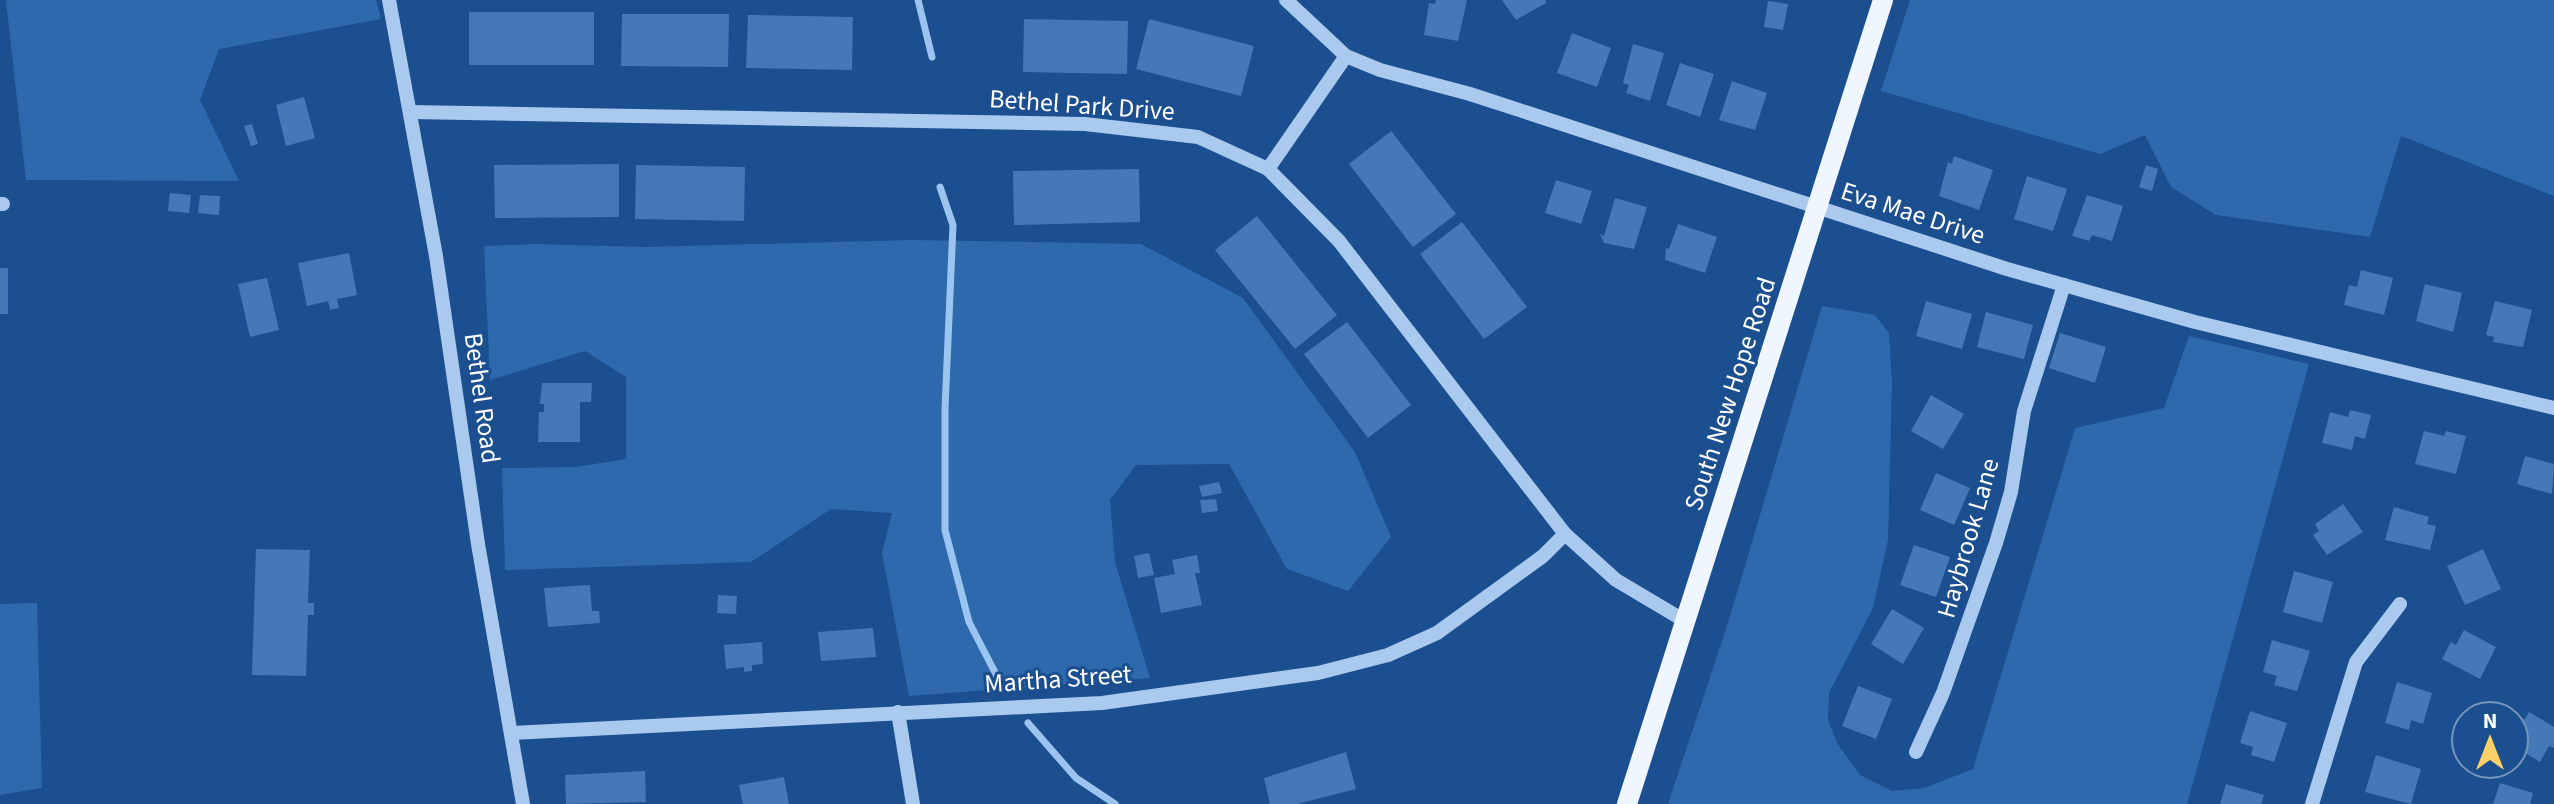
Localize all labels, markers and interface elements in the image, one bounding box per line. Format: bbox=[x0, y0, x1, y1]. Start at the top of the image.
street label: Bethel Park Drive bbox=[988, 80, 1176, 130]
street label: Eva Mae Drive bbox=[1836, 172, 1990, 254]
street label: South New Hope Road bbox=[1675, 273, 1785, 515]
street label: Bethel Road bbox=[455, 330, 509, 466]
street label: Haybrook Lane bbox=[1928, 454, 2008, 622]
street label: Martha Street bbox=[983, 655, 1133, 703]
north arrow bbox=[2450, 700, 2530, 780]
text: N bbox=[2483, 705, 2497, 737]

